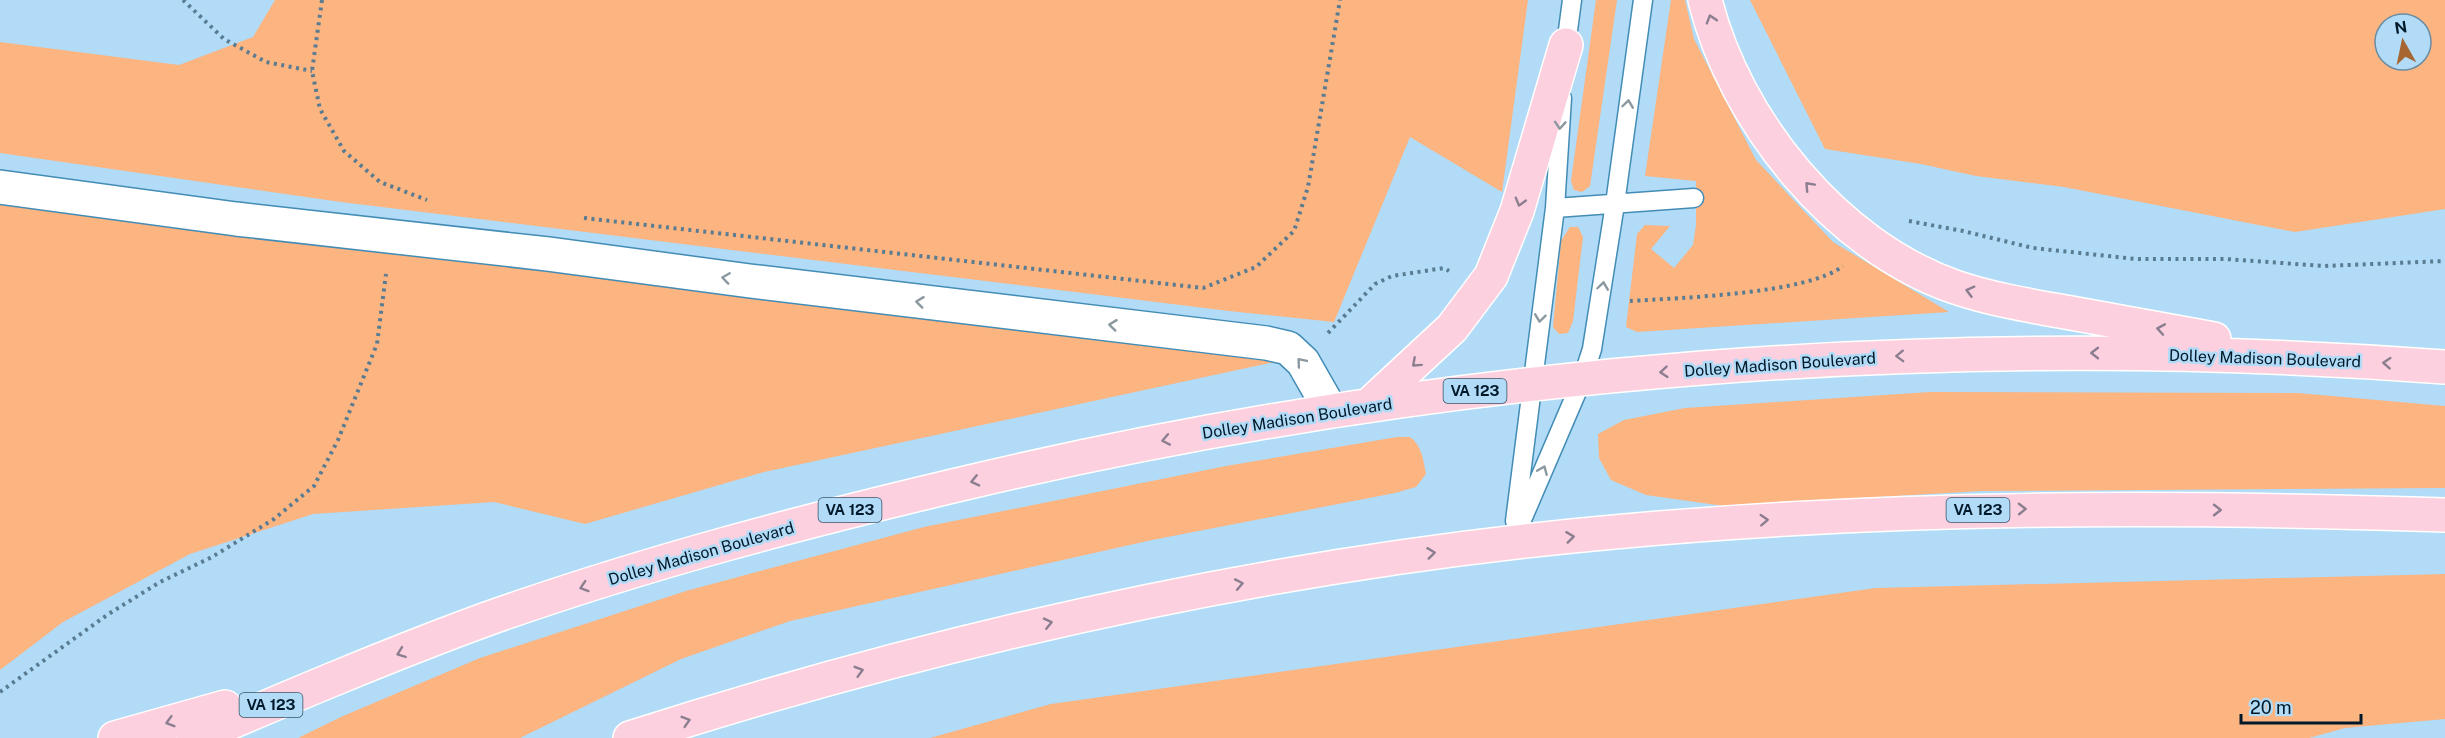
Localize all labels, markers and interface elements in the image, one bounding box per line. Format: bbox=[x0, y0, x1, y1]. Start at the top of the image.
north arrow bbox=[2373, 12, 2433, 72]
one-way arrow bbox=[1705, 14, 1718, 25]
text: N bbox=[2393, 17, 2408, 38]
one-way arrow bbox=[1622, 100, 1634, 109]
one-way arrow bbox=[1554, 120, 1567, 129]
one-way arrow bbox=[1805, 182, 1816, 193]
one-way arrow bbox=[1515, 196, 1527, 207]
one-way arrow bbox=[722, 272, 731, 285]
one-way arrow bbox=[1596, 281, 1608, 291]
one-way arrow bbox=[1965, 286, 1976, 298]
one-way arrow bbox=[915, 296, 924, 308]
one-way arrow bbox=[1534, 314, 1546, 323]
one-way arrow bbox=[1109, 319, 1118, 332]
one-way arrow bbox=[2156, 324, 2165, 336]
street label: Dolley Madison Boulevard bbox=[2169, 346, 2361, 371]
one-way arrow bbox=[2091, 347, 2100, 359]
street label: Dolley Madison Boulevard bbox=[1683, 348, 1877, 381]
one-way arrow bbox=[1896, 350, 1905, 363]
one-way arrow bbox=[1412, 356, 1423, 367]
one-way arrow bbox=[2382, 357, 2391, 370]
one-way arrow bbox=[1297, 358, 1308, 369]
one-way arrow bbox=[1659, 365, 1668, 378]
road number: VA 123 bbox=[1444, 379, 1506, 403]
street label: Dolley Madison Boulevard bbox=[1201, 394, 1394, 443]
one-way arrow bbox=[1161, 433, 1171, 446]
one-way arrow bbox=[1536, 466, 1548, 477]
one-way arrow bbox=[970, 473, 980, 486]
road number: VA 123 bbox=[818, 498, 882, 522]
road number: VA 123 bbox=[1946, 498, 2010, 522]
one-way arrow bbox=[2017, 503, 2026, 515]
one-way arrow bbox=[2212, 503, 2221, 516]
one-way arrow bbox=[1760, 514, 1769, 527]
street label: Dolley Madison Boulevard bbox=[606, 518, 796, 589]
one-way arrow bbox=[1565, 531, 1574, 543]
one-way arrow bbox=[1427, 547, 1436, 560]
one-way arrow bbox=[1233, 578, 1243, 591]
one-way arrow bbox=[579, 580, 590, 592]
one-way arrow bbox=[1043, 617, 1053, 630]
one-way arrow bbox=[396, 646, 407, 659]
one-way arrow bbox=[854, 665, 864, 678]
scale bar bbox=[2241, 687, 2361, 725]
road number: VA 123 bbox=[240, 693, 302, 717]
text: 20 m bbox=[2250, 697, 2292, 718]
one-way arrow bbox=[165, 715, 175, 728]
one-way arrow bbox=[680, 716, 691, 728]

